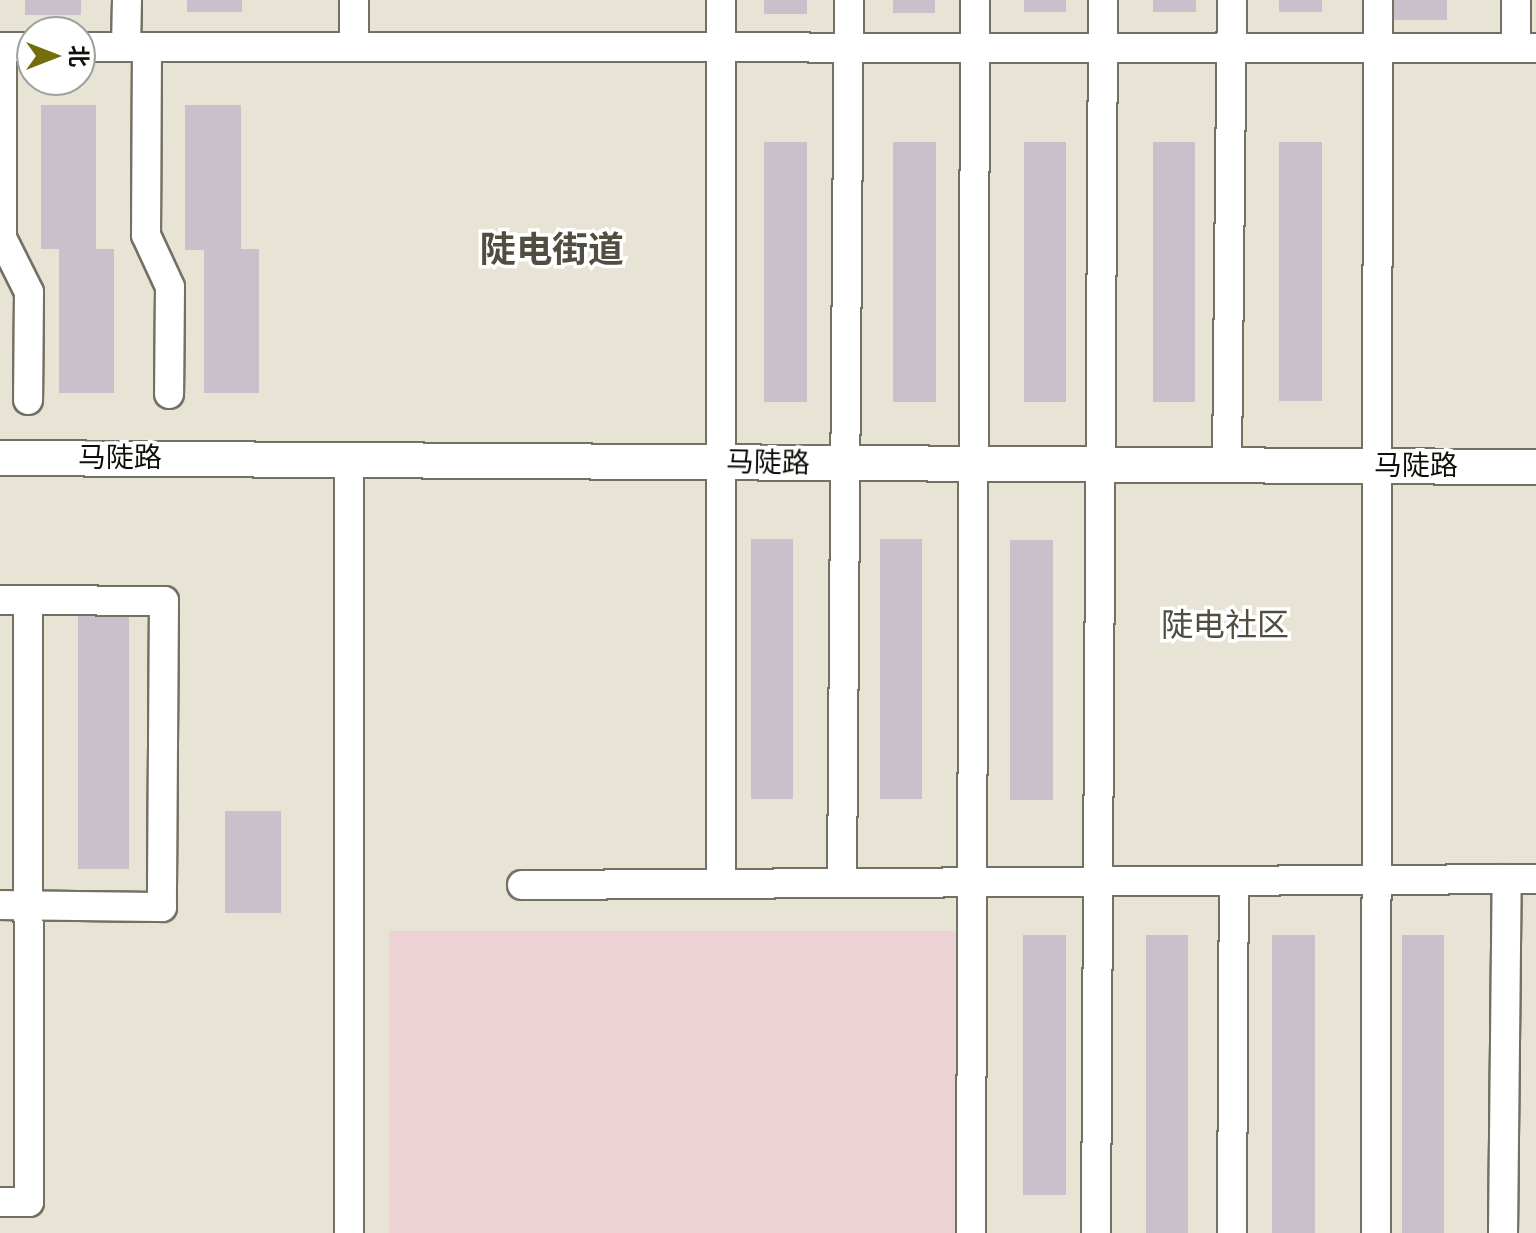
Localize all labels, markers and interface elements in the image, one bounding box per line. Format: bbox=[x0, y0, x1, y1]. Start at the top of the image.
north arrow bbox=[16, 16, 96, 96]
text: 北 bbox=[63, 45, 93, 67]
district label: 陡电街道 bbox=[480, 229, 624, 273]
street label: 马陡路 bbox=[78, 441, 162, 475]
street label: 马陡路 bbox=[726, 445, 810, 481]
street label: 马陡路 bbox=[1374, 449, 1458, 483]
district label: 陡电社区 bbox=[1161, 607, 1289, 645]

